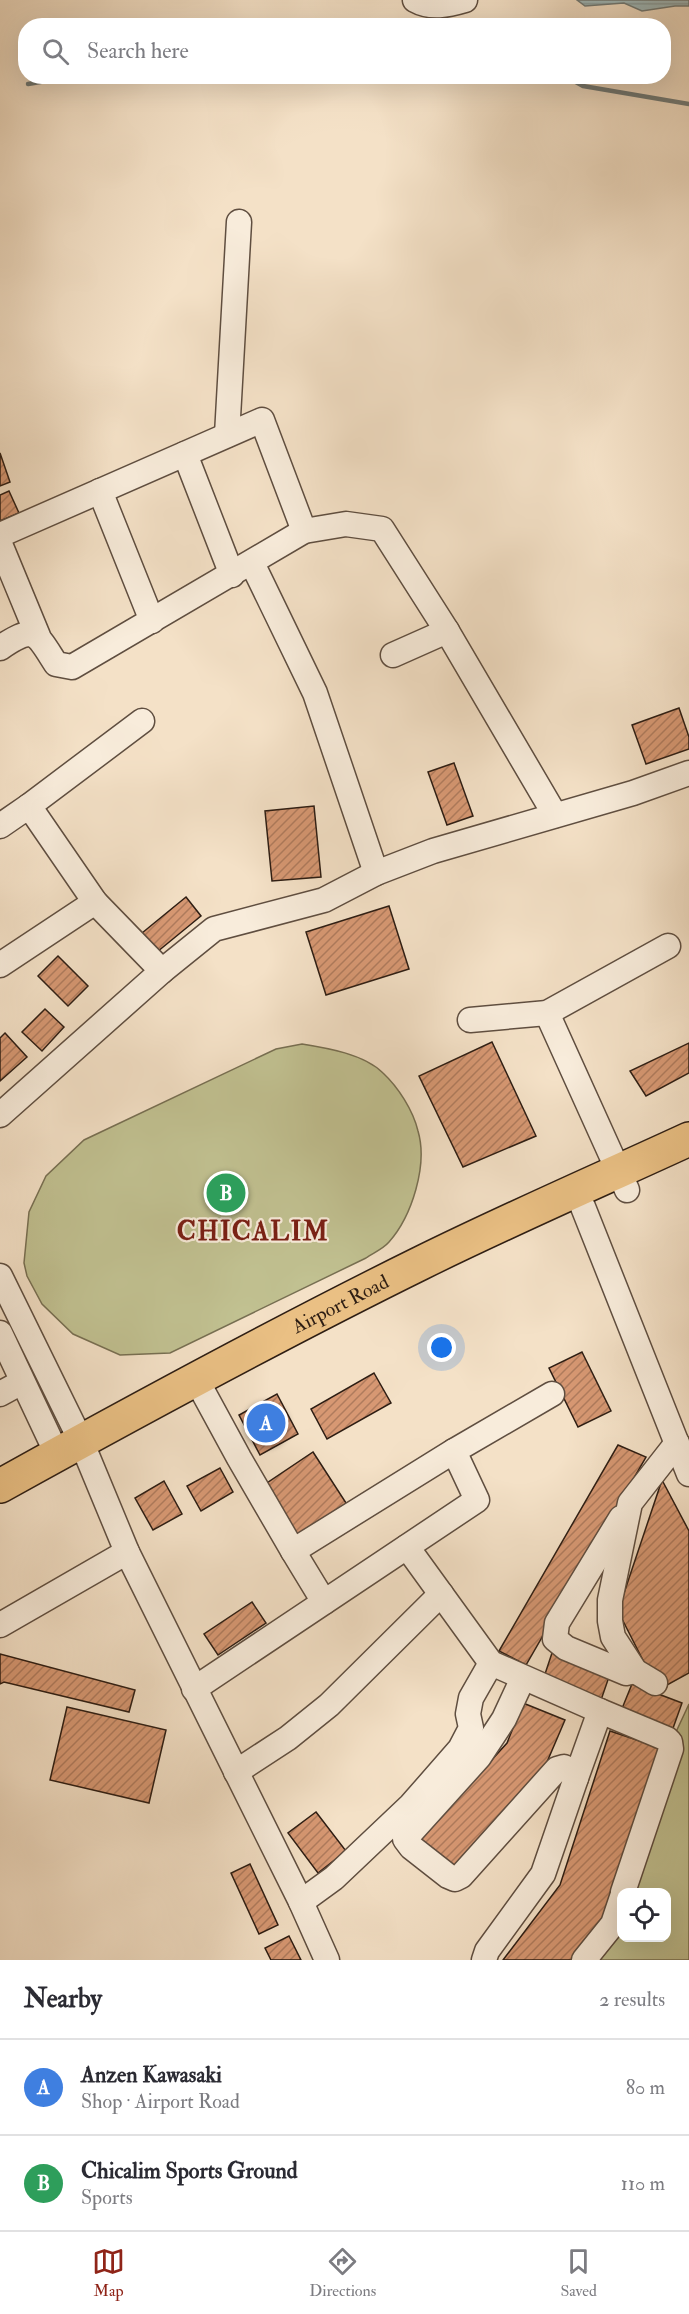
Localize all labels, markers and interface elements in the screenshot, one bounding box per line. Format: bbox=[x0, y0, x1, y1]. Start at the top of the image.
search box bbox=[18, 18, 671, 84]
icon: search bbox=[39, 35, 72, 68]
text: Search here bbox=[87, 37, 189, 65]
pin: B bbox=[206, 1170, 246, 1216]
district label: CHICALIM bbox=[177, 1216, 329, 1248]
street label: Airport Road bbox=[287, 1269, 393, 1340]
your location bbox=[427, 1333, 456, 1362]
pin: A bbox=[246, 1400, 286, 1446]
map controls bbox=[617, 1888, 671, 1942]
button: locate bbox=[617, 1888, 671, 1942]
text: Nearby bbox=[24, 1983, 102, 2015]
text: 2 results bbox=[599, 1987, 665, 2012]
text: Anzen Kawasaki bbox=[81, 2061, 222, 2089]
text: A bbox=[37, 2075, 50, 2100]
text: 80 m bbox=[626, 2075, 665, 2100]
text: Shop · Airport Road bbox=[81, 2089, 240, 2114]
text: Chicalim Sports Ground bbox=[81, 2157, 298, 2185]
text: B bbox=[37, 2171, 50, 2196]
text: 110 m bbox=[621, 2171, 665, 2196]
text: Sports bbox=[81, 2185, 133, 2210]
tab: Map bbox=[92, 2245, 125, 2301]
tab: Directions bbox=[309, 2245, 376, 2301]
tab: Saved bbox=[560, 2245, 597, 2301]

